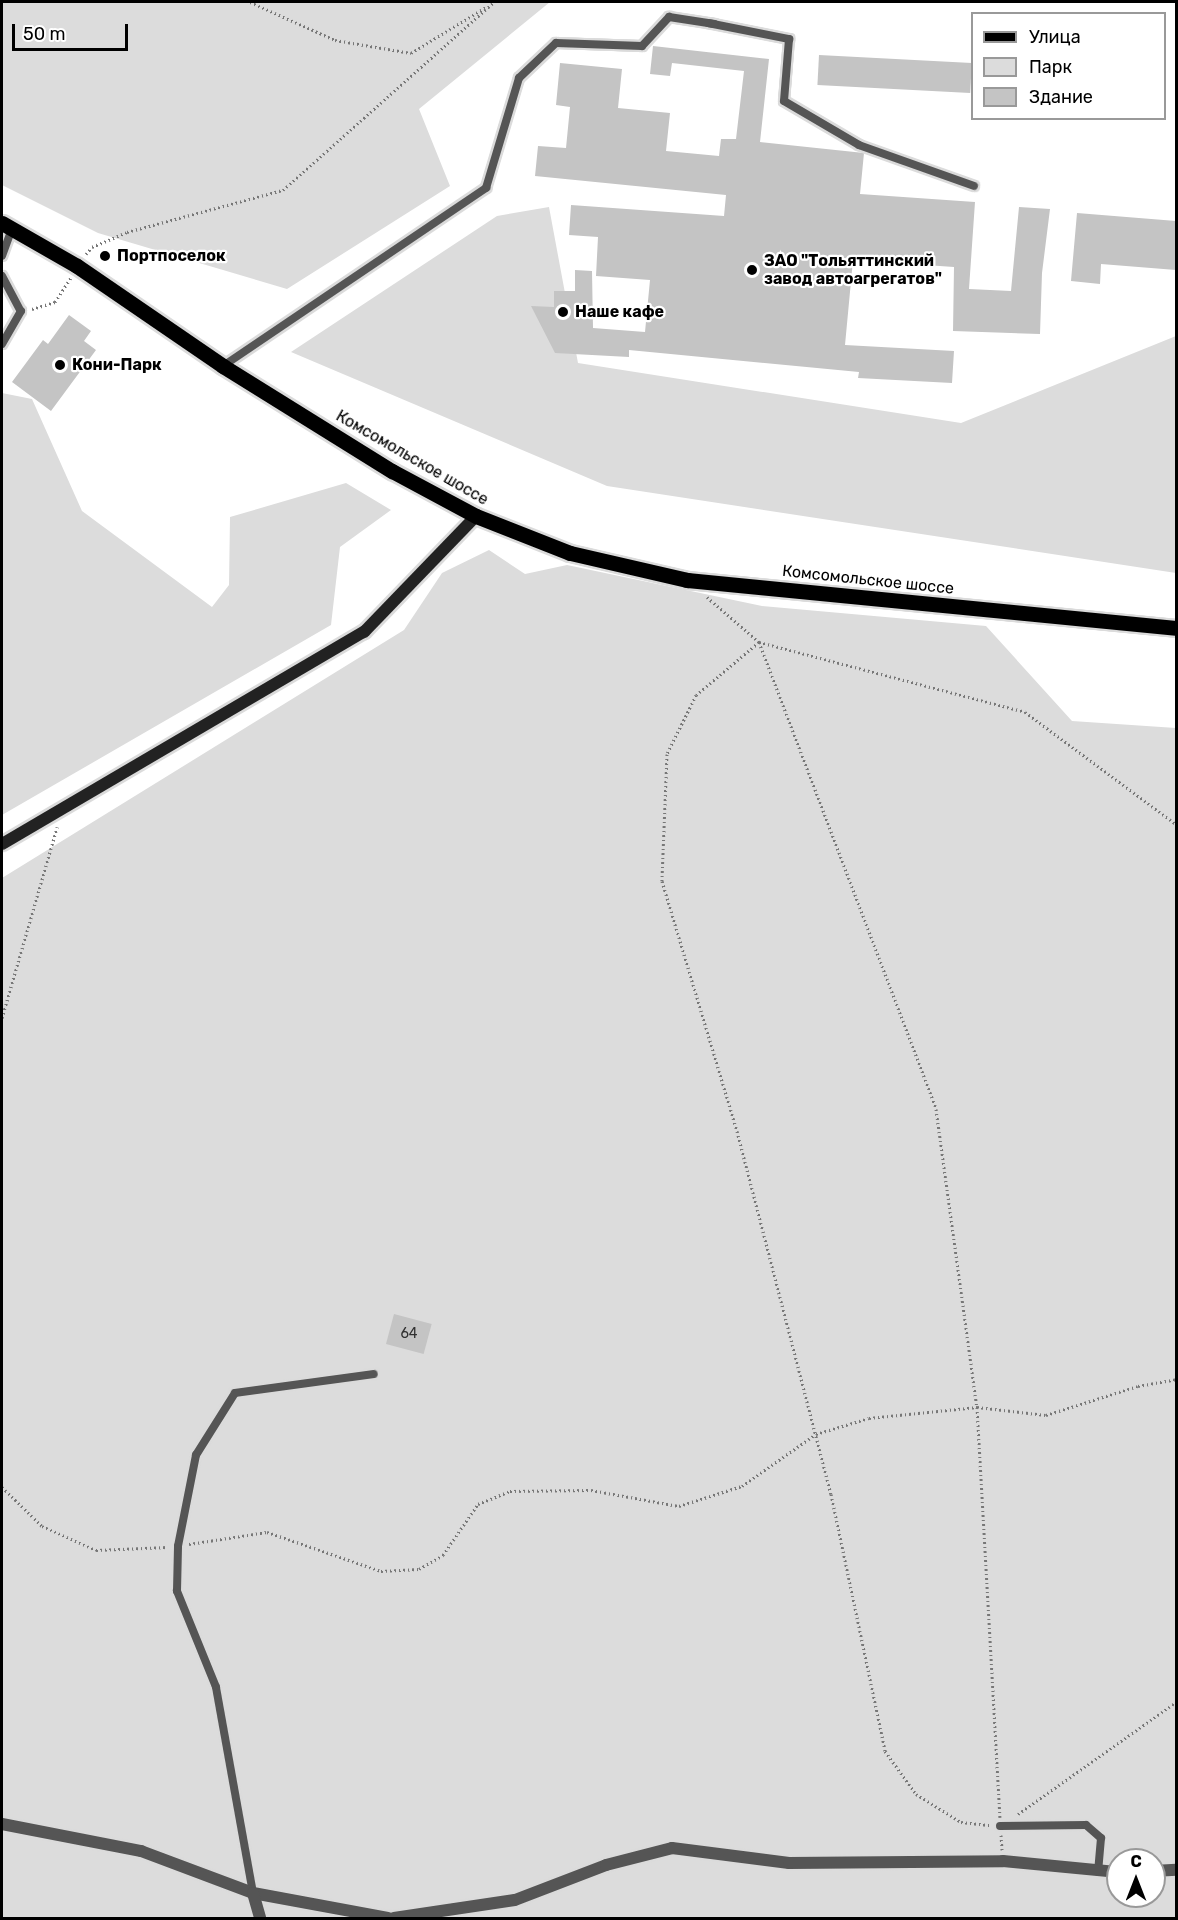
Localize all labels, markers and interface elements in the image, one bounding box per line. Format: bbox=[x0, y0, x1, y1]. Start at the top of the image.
scale bar bbox=[15, 12, 130, 50]
legend bbox=[971, 12, 1166, 120]
text: 50 m bbox=[23, 23, 66, 45]
text: Улица bbox=[1029, 26, 1081, 48]
text: Парк bbox=[1029, 56, 1072, 78]
text: Здание bbox=[1029, 86, 1093, 108]
place label: Портпоселок bbox=[117, 246, 226, 266]
marker: Портпоселок bbox=[98, 249, 112, 263]
place label: ЗАО "Тольяттинский завод автоагрегатов" bbox=[764, 251, 942, 289]
marker: ЗАО "Тольяттинский завод автоагрегатов" bbox=[745, 263, 759, 277]
place label: Наше кафе bbox=[575, 302, 664, 322]
marker: Наше кафе bbox=[556, 305, 570, 319]
place label: Кони-Парк bbox=[72, 355, 162, 375]
marker: Кони-Парк bbox=[53, 358, 67, 372]
street label: Комсомольское шоссе bbox=[332, 407, 492, 509]
street label: Комсомольское шоссе bbox=[781, 561, 955, 599]
house number: 64 bbox=[400, 1326, 418, 1342]
north arrow bbox=[1106, 1848, 1166, 1908]
text: С bbox=[1130, 1852, 1142, 1871]

